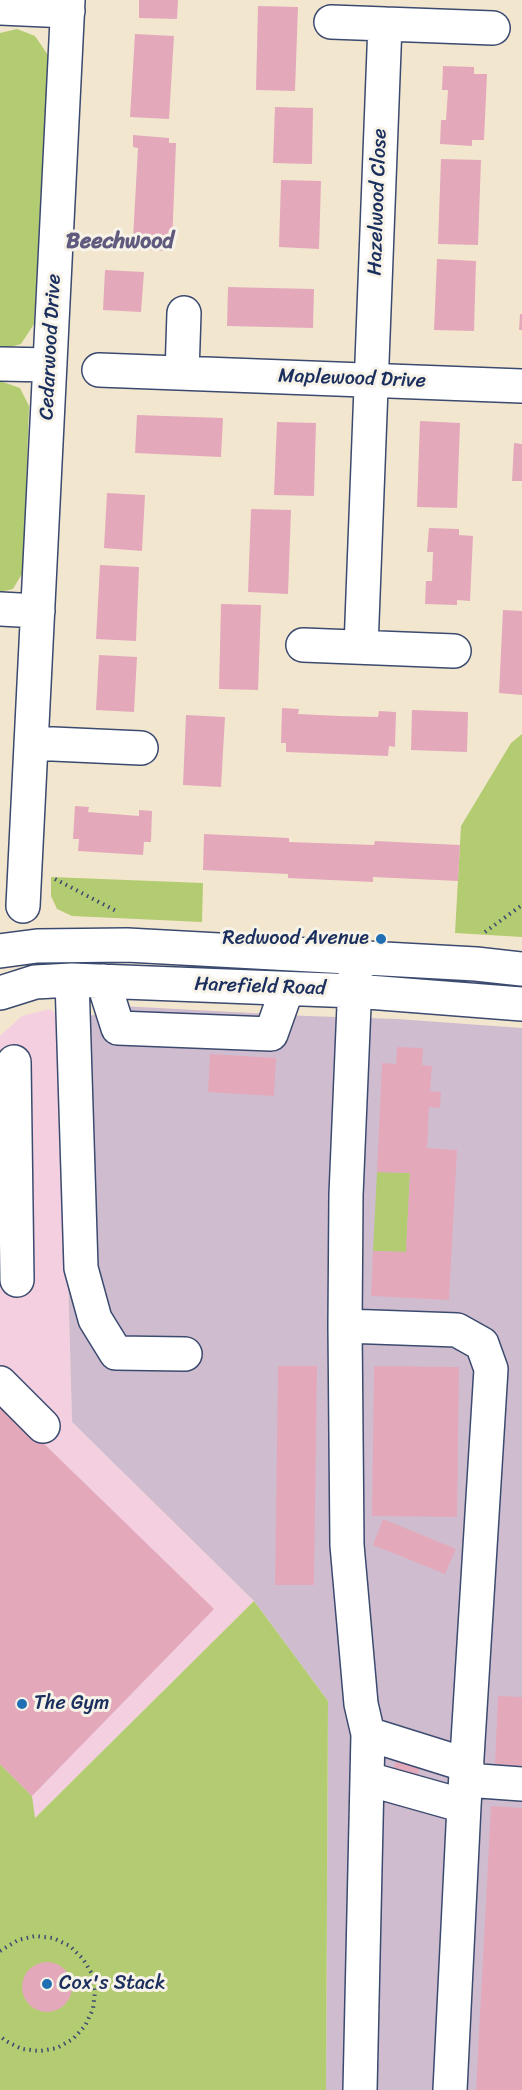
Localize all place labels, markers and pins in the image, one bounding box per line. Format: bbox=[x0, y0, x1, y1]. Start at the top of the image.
place label: Redwood Avenue bbox=[223, 927, 369, 951]
marker: Redwood Avenue bbox=[374, 932, 388, 946]
place label: The Gym bbox=[34, 1692, 109, 1716]
marker: The Gym bbox=[15, 1697, 29, 1711]
place label: Cox's Stack bbox=[59, 1972, 166, 1996]
marker: Cox's Stack bbox=[40, 1977, 54, 1991]

